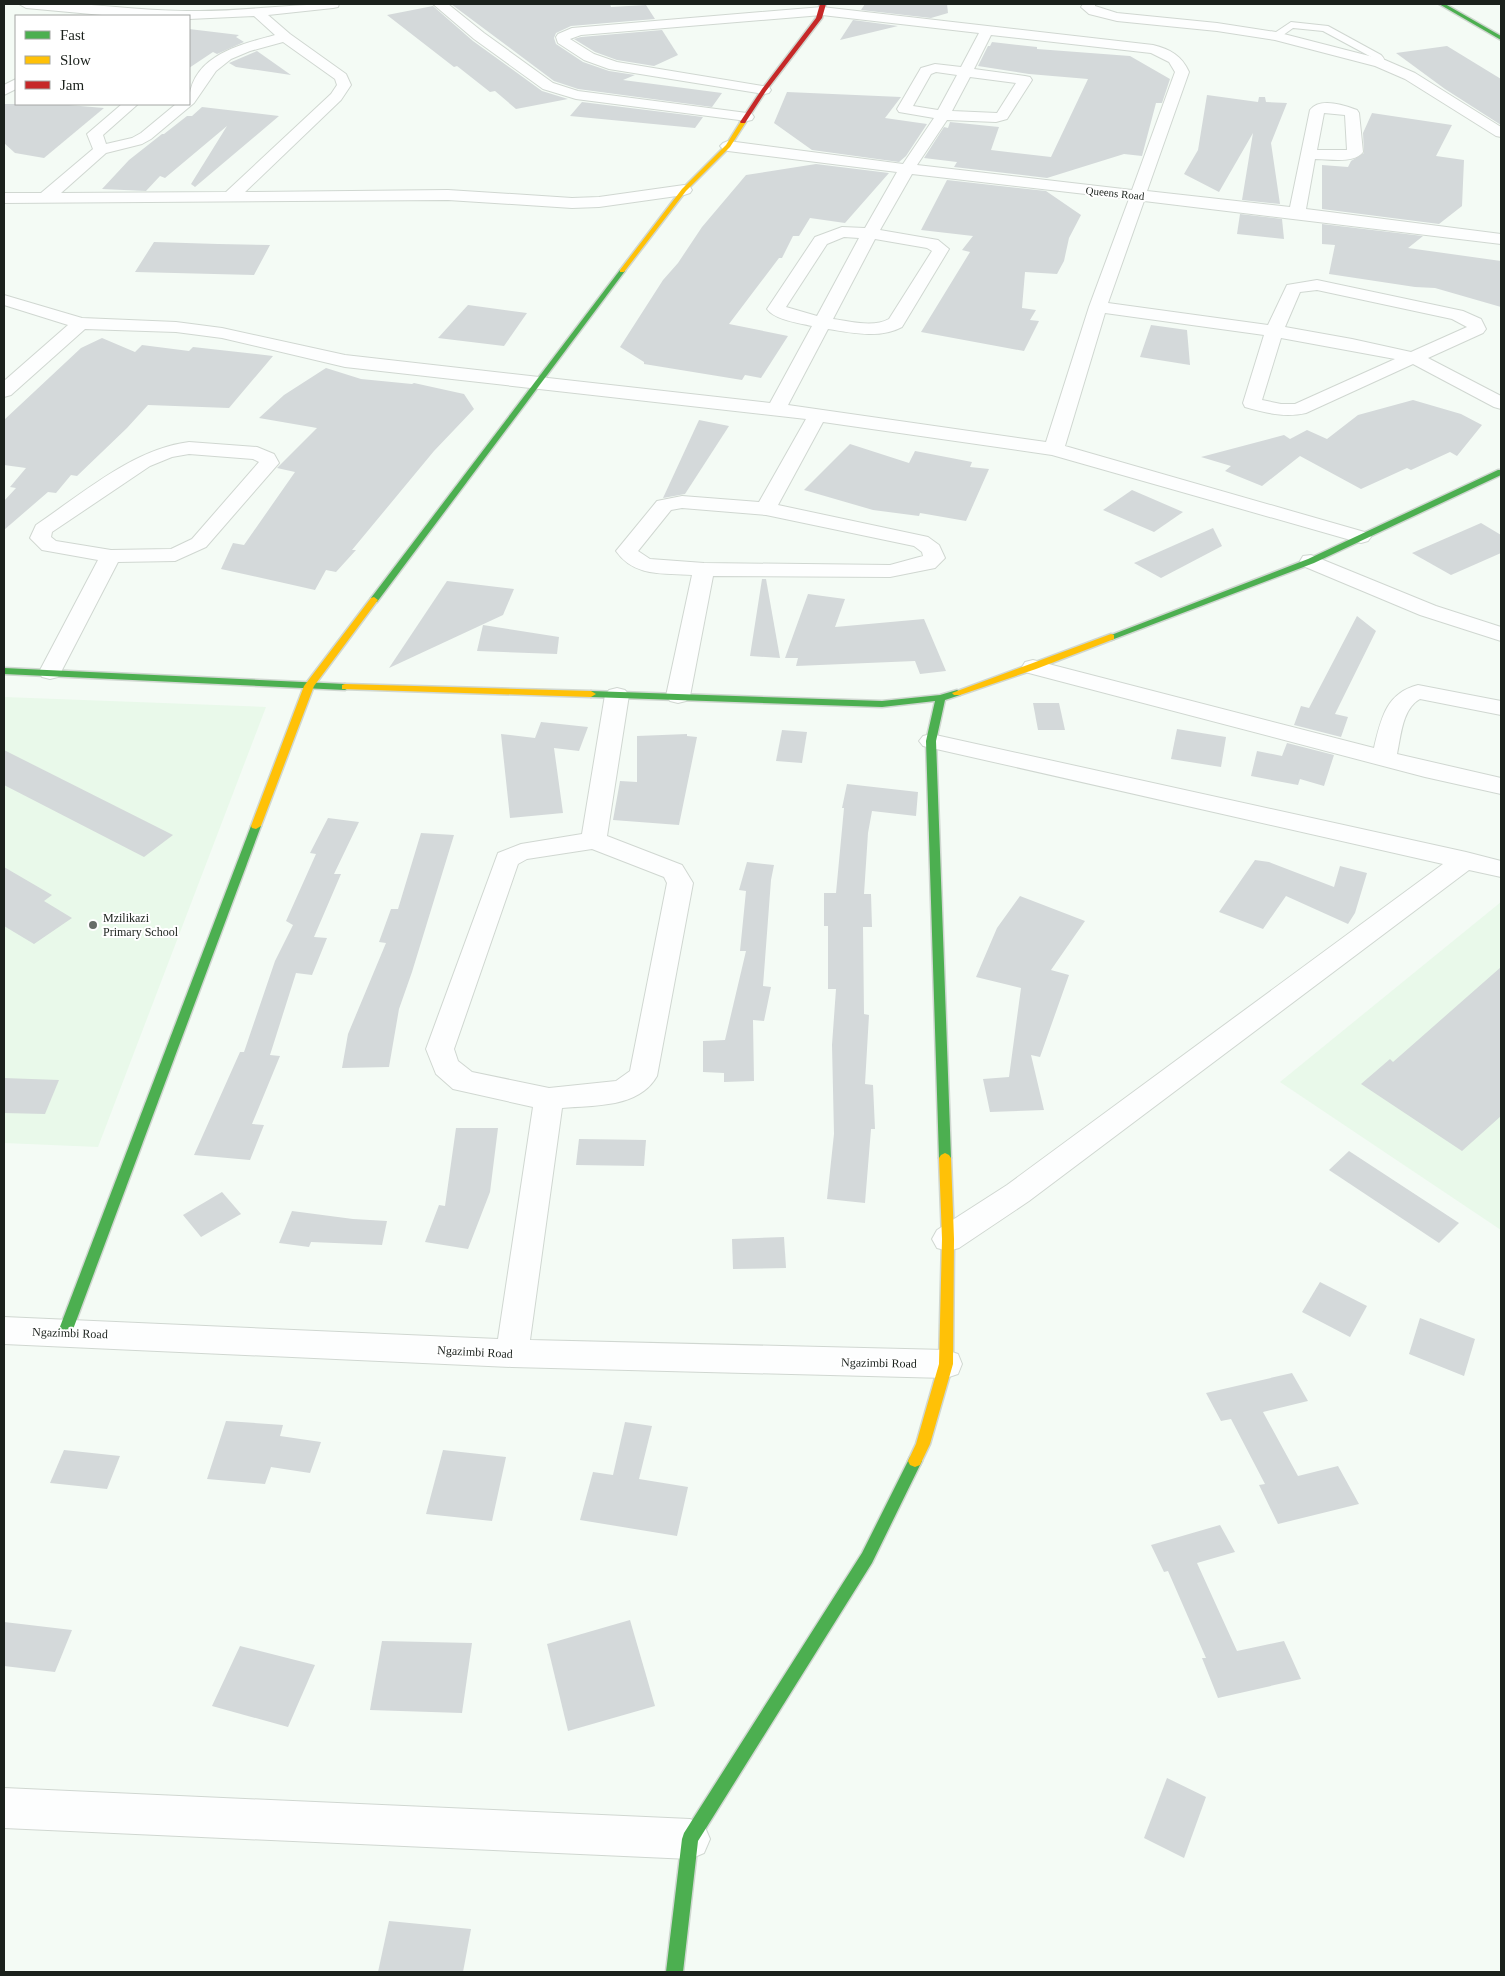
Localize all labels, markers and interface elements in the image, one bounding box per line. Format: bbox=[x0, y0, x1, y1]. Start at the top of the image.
legend bbox=[15, 15, 190, 105]
text: Fast bbox=[60, 27, 86, 43]
text: Slow bbox=[60, 52, 91, 68]
text: Jam bbox=[60, 77, 84, 93]
street label: Queens Road bbox=[1085, 184, 1145, 202]
place label: Mzilikazi Primary School bbox=[103, 911, 179, 939]
marker: Mzilikazi Primary School bbox=[87, 919, 99, 931]
street label: Ngazimbi Road bbox=[32, 1325, 108, 1341]
street label: Ngazimbi Road bbox=[437, 1343, 513, 1361]
street label: Ngazimbi Road bbox=[841, 1355, 917, 1371]

